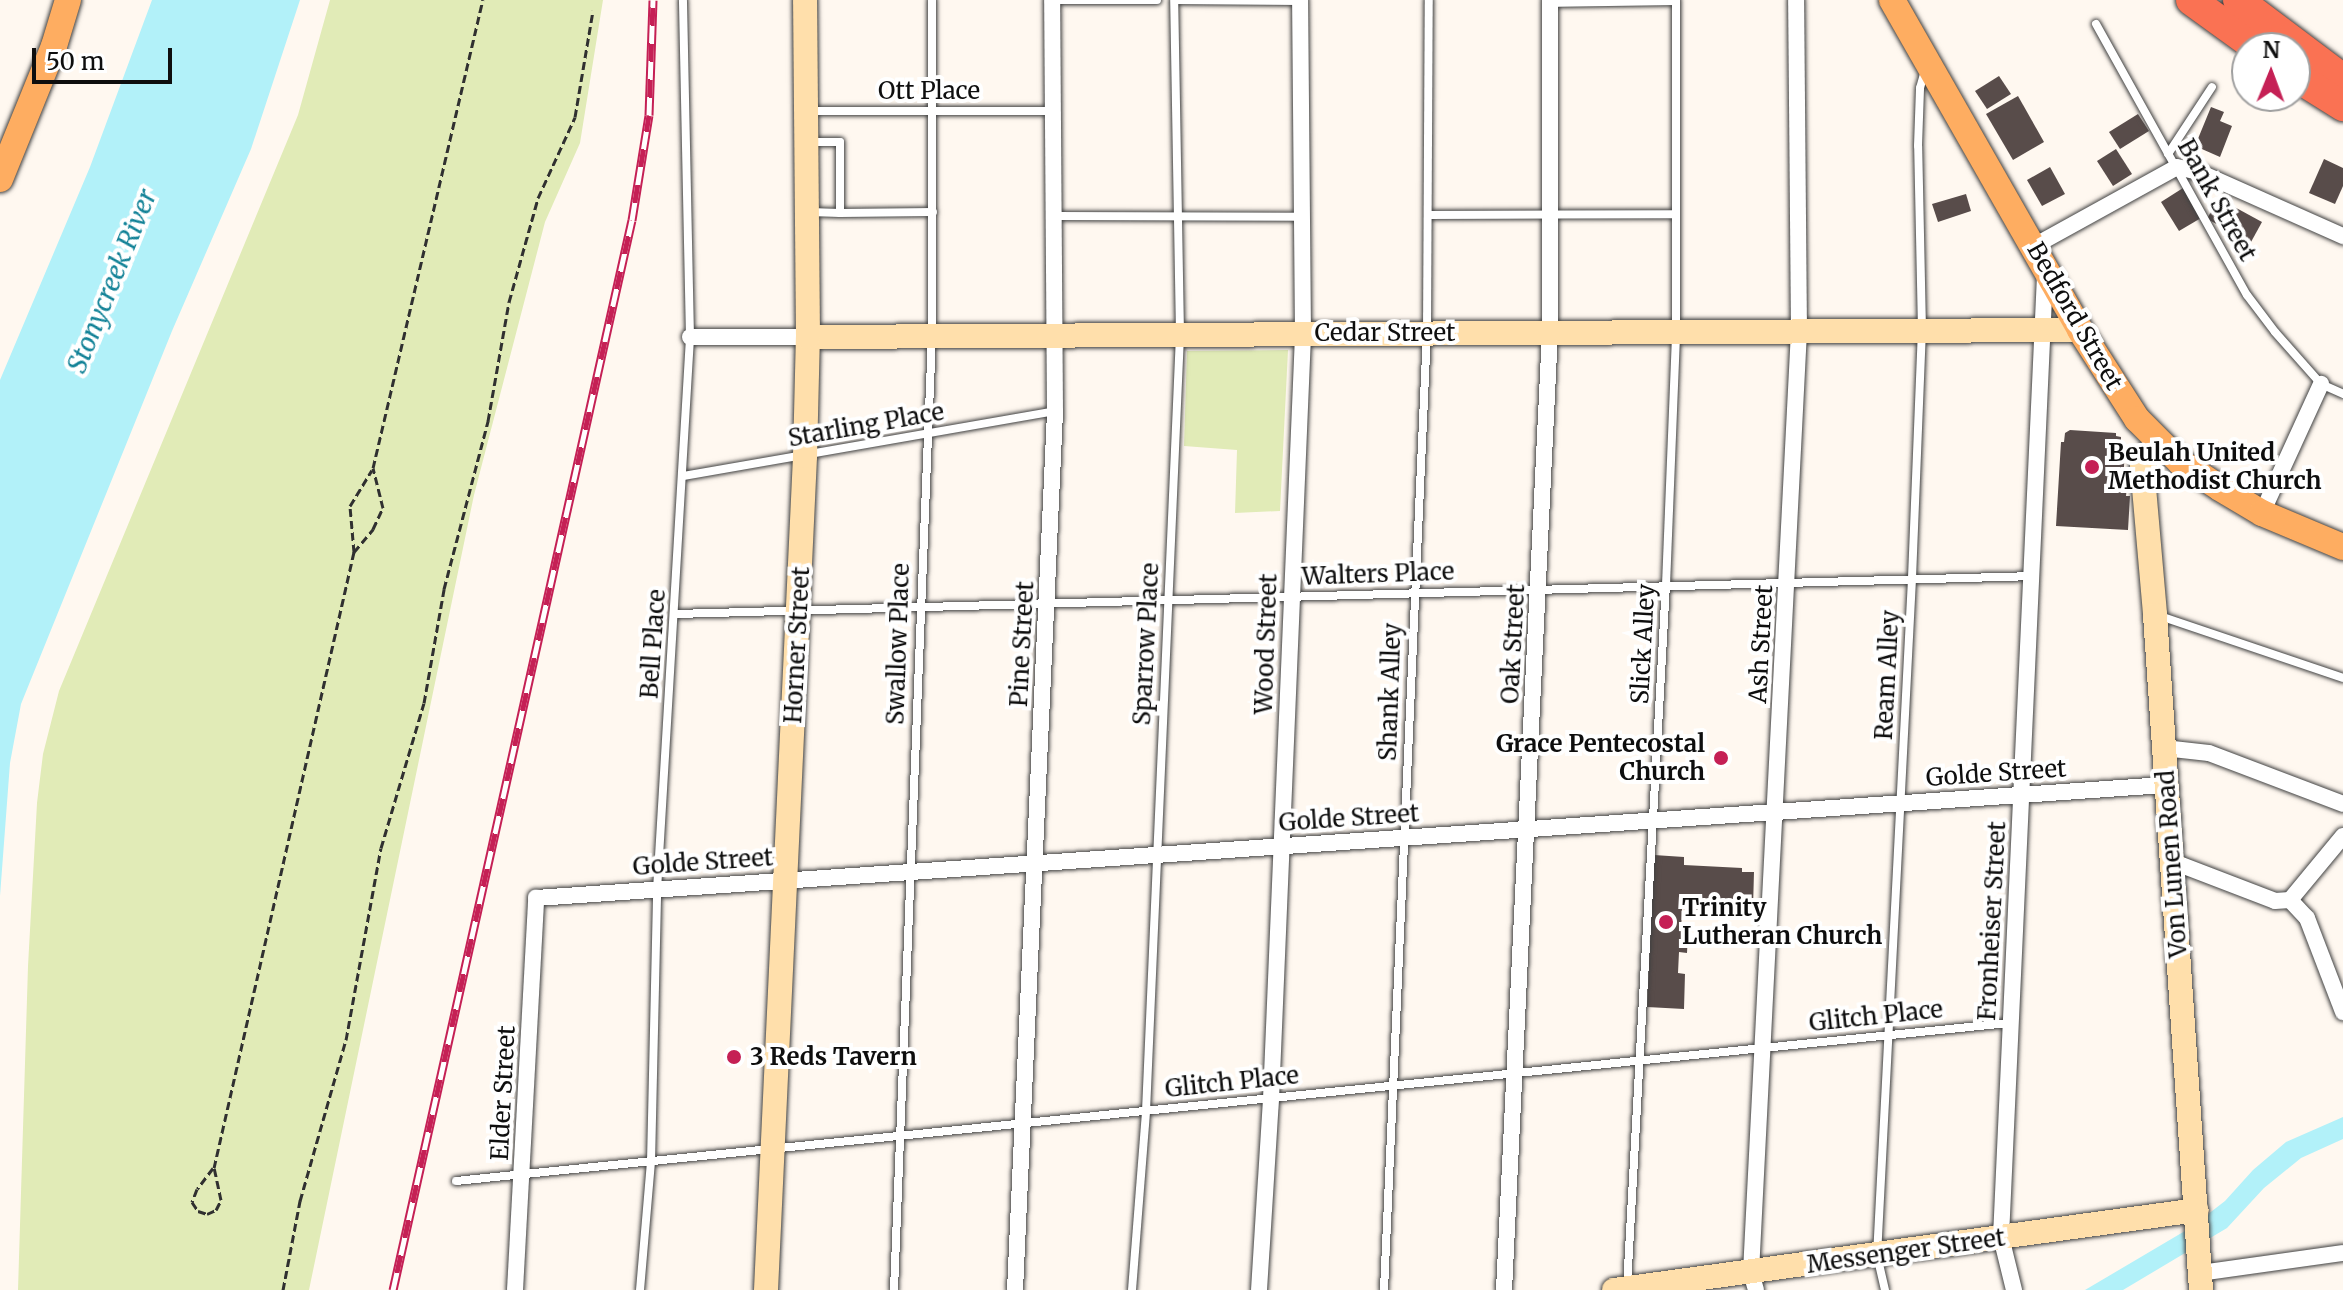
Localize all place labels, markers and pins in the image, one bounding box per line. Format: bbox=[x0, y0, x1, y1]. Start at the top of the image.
place label: Beulah United Methodist Church bbox=[2108, 439, 2322, 495]
marker: Beulah United Methodist Church bbox=[2083, 458, 2101, 476]
place label: Grace Pentecostal Church bbox=[1496, 730, 1705, 786]
marker: Grace Pentecostal Church bbox=[1712, 749, 1730, 767]
place label: Trinity Lutheran Church bbox=[1682, 894, 1882, 950]
marker: Trinity Lutheran Church bbox=[1657, 913, 1675, 931]
place label: 3 Reds Tavern bbox=[750, 1043, 917, 1071]
marker: 3 Reds Tavern bbox=[725, 1048, 743, 1066]

